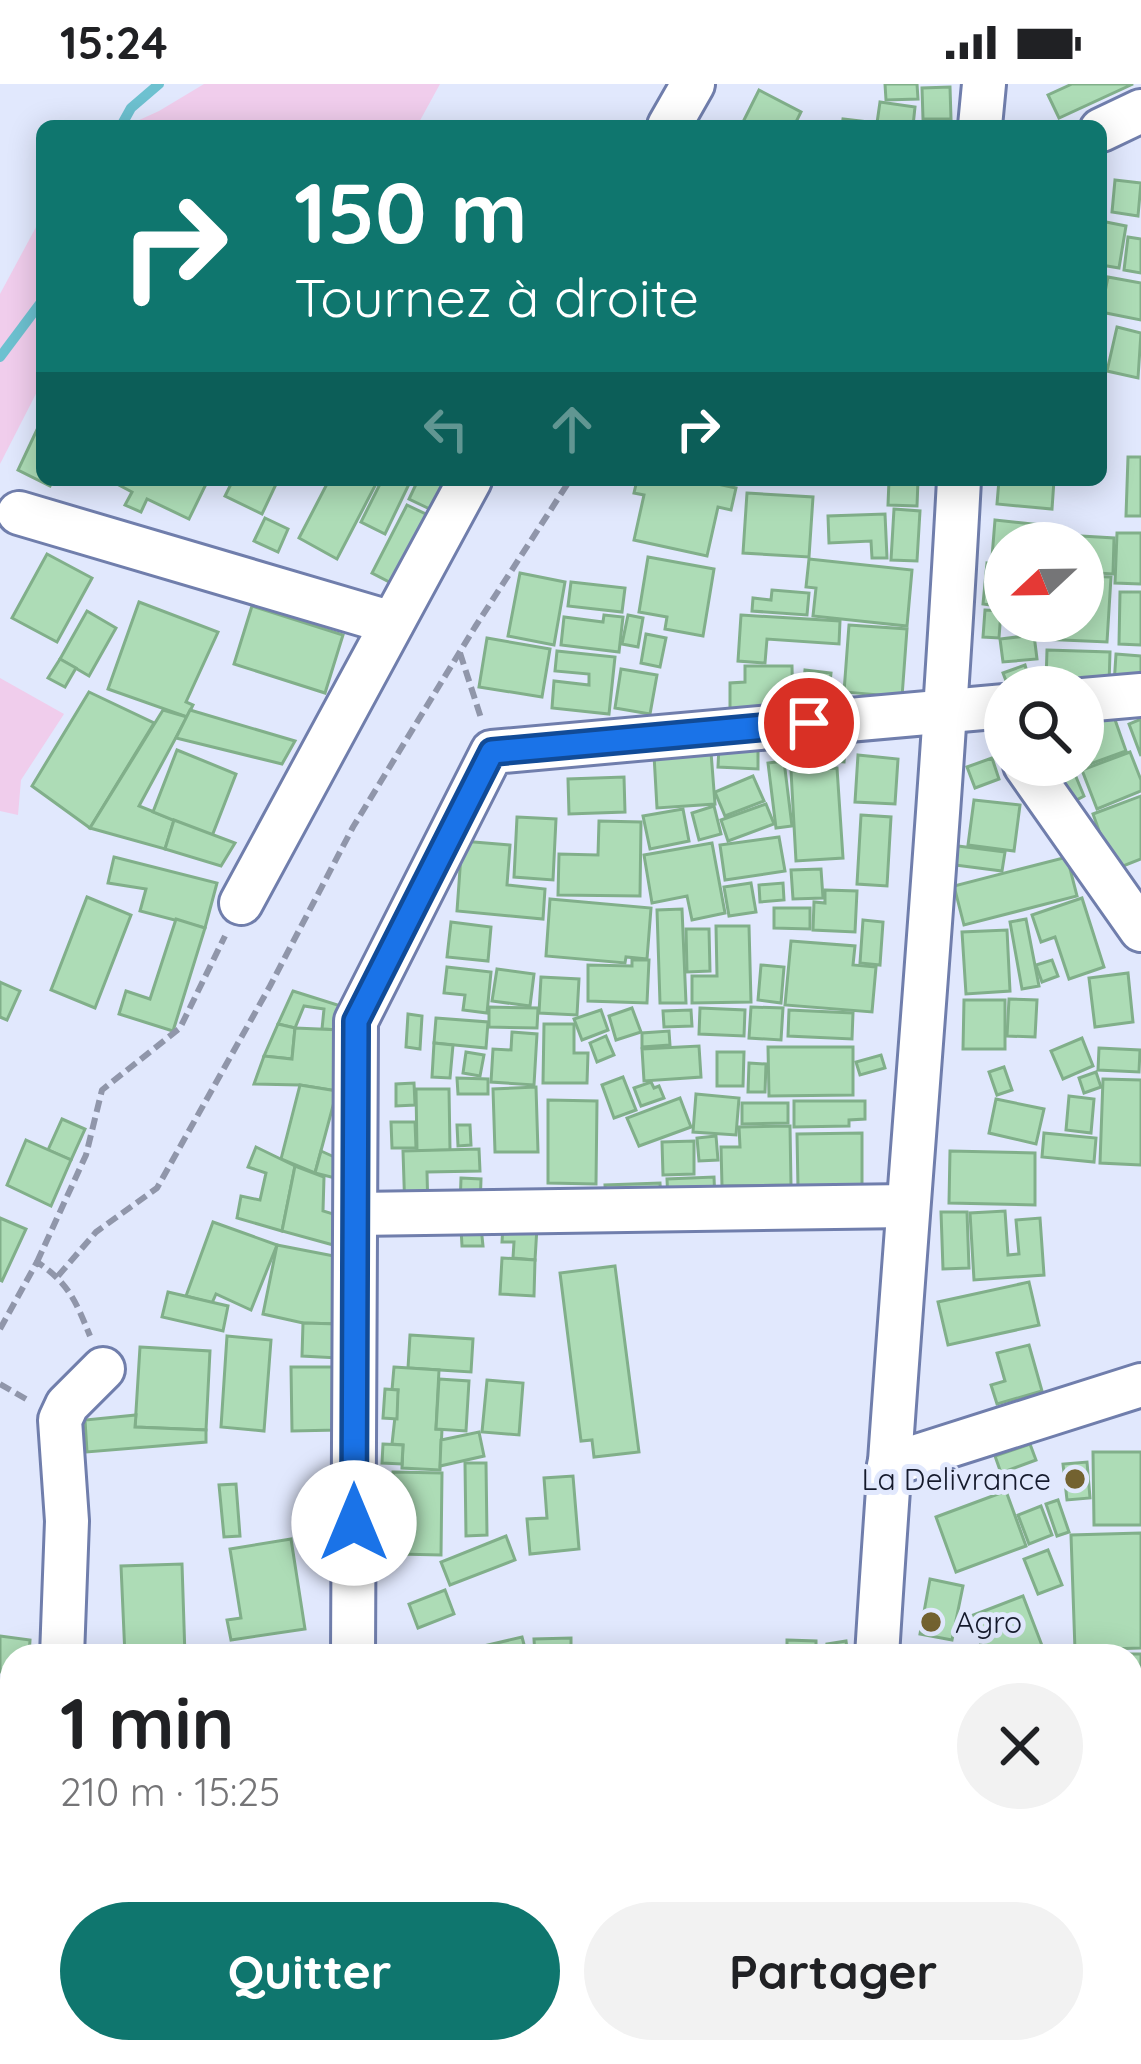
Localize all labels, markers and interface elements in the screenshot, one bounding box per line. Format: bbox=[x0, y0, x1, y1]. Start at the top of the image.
text: 15:24 bbox=[60, 14, 168, 70]
text: 150 m bbox=[294, 159, 528, 264]
icon: right bbox=[96, 168, 252, 324]
text: Tournez à droite bbox=[294, 263, 699, 331]
icon: left bbox=[413, 396, 479, 462]
icon: ahead bbox=[539, 396, 605, 462]
icon: right bbox=[665, 396, 731, 462]
north arrow bbox=[984, 522, 1104, 642]
map controls bbox=[984, 522, 1104, 786]
button: search bbox=[984, 666, 1104, 786]
pin bbox=[758, 672, 860, 774]
icon: arrive bbox=[776, 690, 842, 756]
position arrow bbox=[291, 1460, 417, 1586]
place label: La Delivrance bbox=[862, 1460, 1051, 1498]
marker: La Delivrance bbox=[1062, 1466, 1088, 1492]
place label: Agro bbox=[955, 1603, 1022, 1641]
marker: Agro bbox=[918, 1609, 944, 1635]
text: 1 min bbox=[60, 1677, 234, 1767]
button: close bbox=[957, 1683, 1083, 1809]
text: 210 m · 15:25 bbox=[60, 1767, 280, 1816]
button: Quitter bbox=[60, 1902, 560, 2040]
button: Partager bbox=[584, 1902, 1083, 2040]

